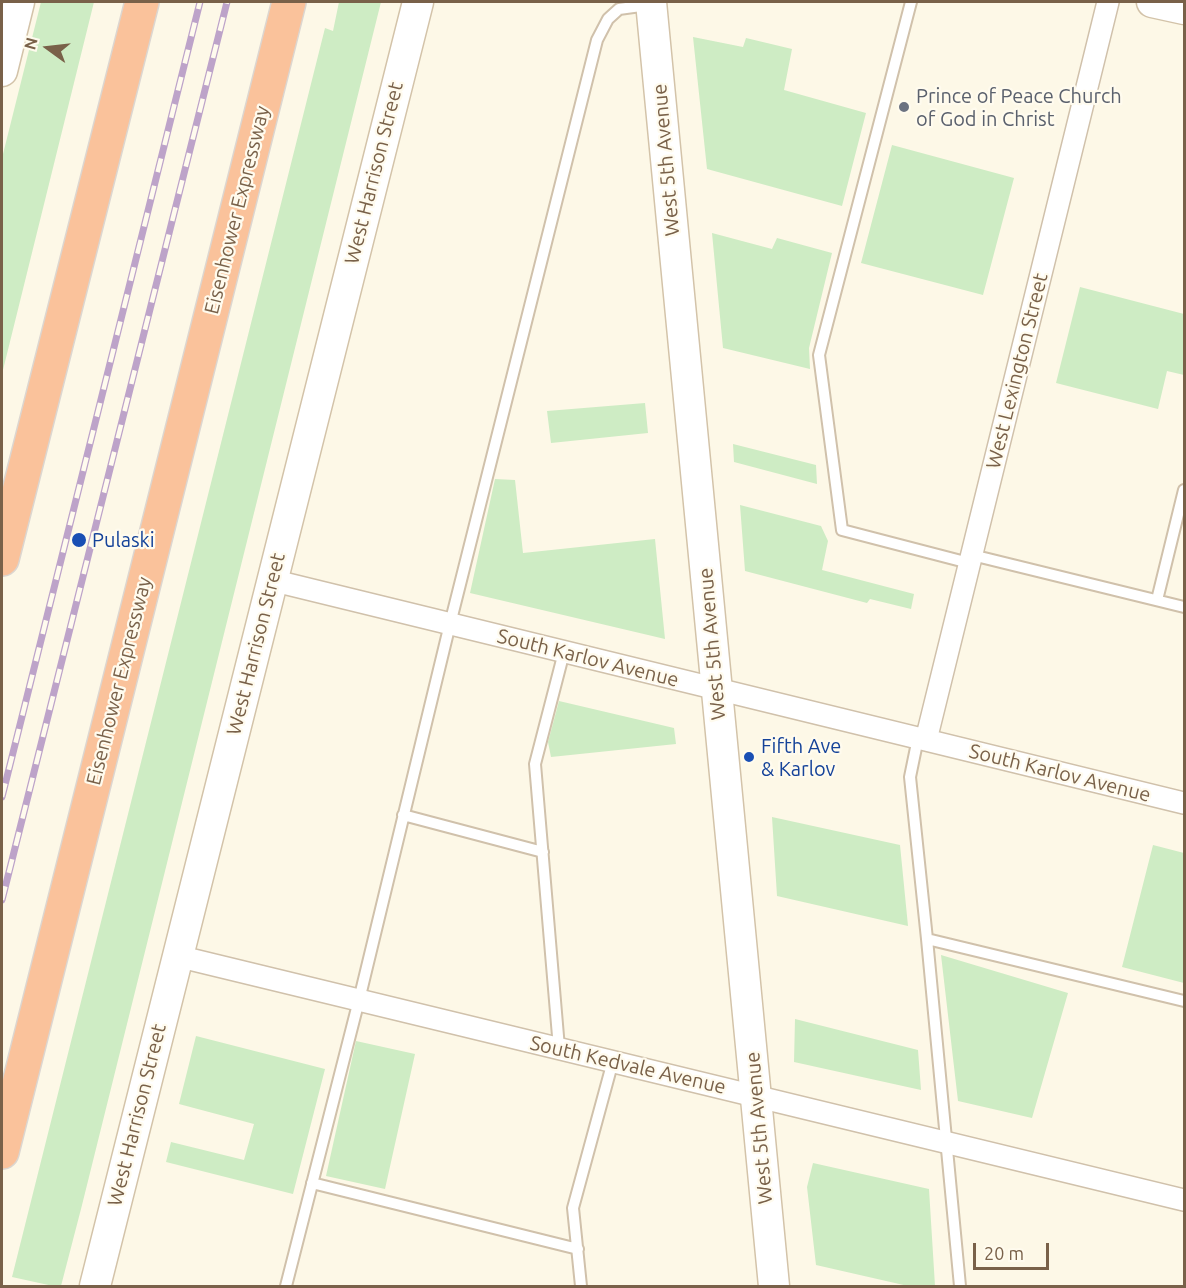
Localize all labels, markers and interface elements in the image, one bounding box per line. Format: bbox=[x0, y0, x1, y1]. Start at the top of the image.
north arrow bbox=[18, 18, 78, 78]
text: N bbox=[20, 35, 41, 51]
street label: West Harrison Street bbox=[340, 79, 408, 267]
street label: West 5th Avenue bbox=[647, 83, 685, 237]
place label: Prince of Peace Church of God in Christ bbox=[916, 84, 1122, 131]
marker: Prince of Peace Church of God in Christ bbox=[897, 100, 911, 114]
street label: Eisenhower Expressway bbox=[200, 103, 274, 317]
street label: West Lexington Street bbox=[981, 271, 1053, 471]
place label: Pulaski bbox=[92, 528, 155, 552]
marker: Pulaski bbox=[70, 531, 88, 549]
street label: West Harrison Street bbox=[222, 550, 290, 738]
street label: West 5th Avenue bbox=[693, 567, 731, 721]
street label: Eisenhower Expressway bbox=[82, 574, 156, 788]
street label: South Karlov Avenue bbox=[495, 624, 681, 692]
place label: Fifth Ave & Karlov bbox=[761, 734, 841, 781]
street label: South Karlov Avenue bbox=[967, 739, 1153, 807]
marker: Fifth Ave & Karlov bbox=[742, 750, 756, 764]
street label: West Harrison Street bbox=[103, 1021, 171, 1209]
street label: South Kedvale Avenue bbox=[528, 1031, 728, 1099]
street label: West 5th Avenue bbox=[740, 1051, 778, 1205]
scale bar bbox=[976, 1231, 1052, 1269]
text: 20 m bbox=[984, 1243, 1024, 1263]

